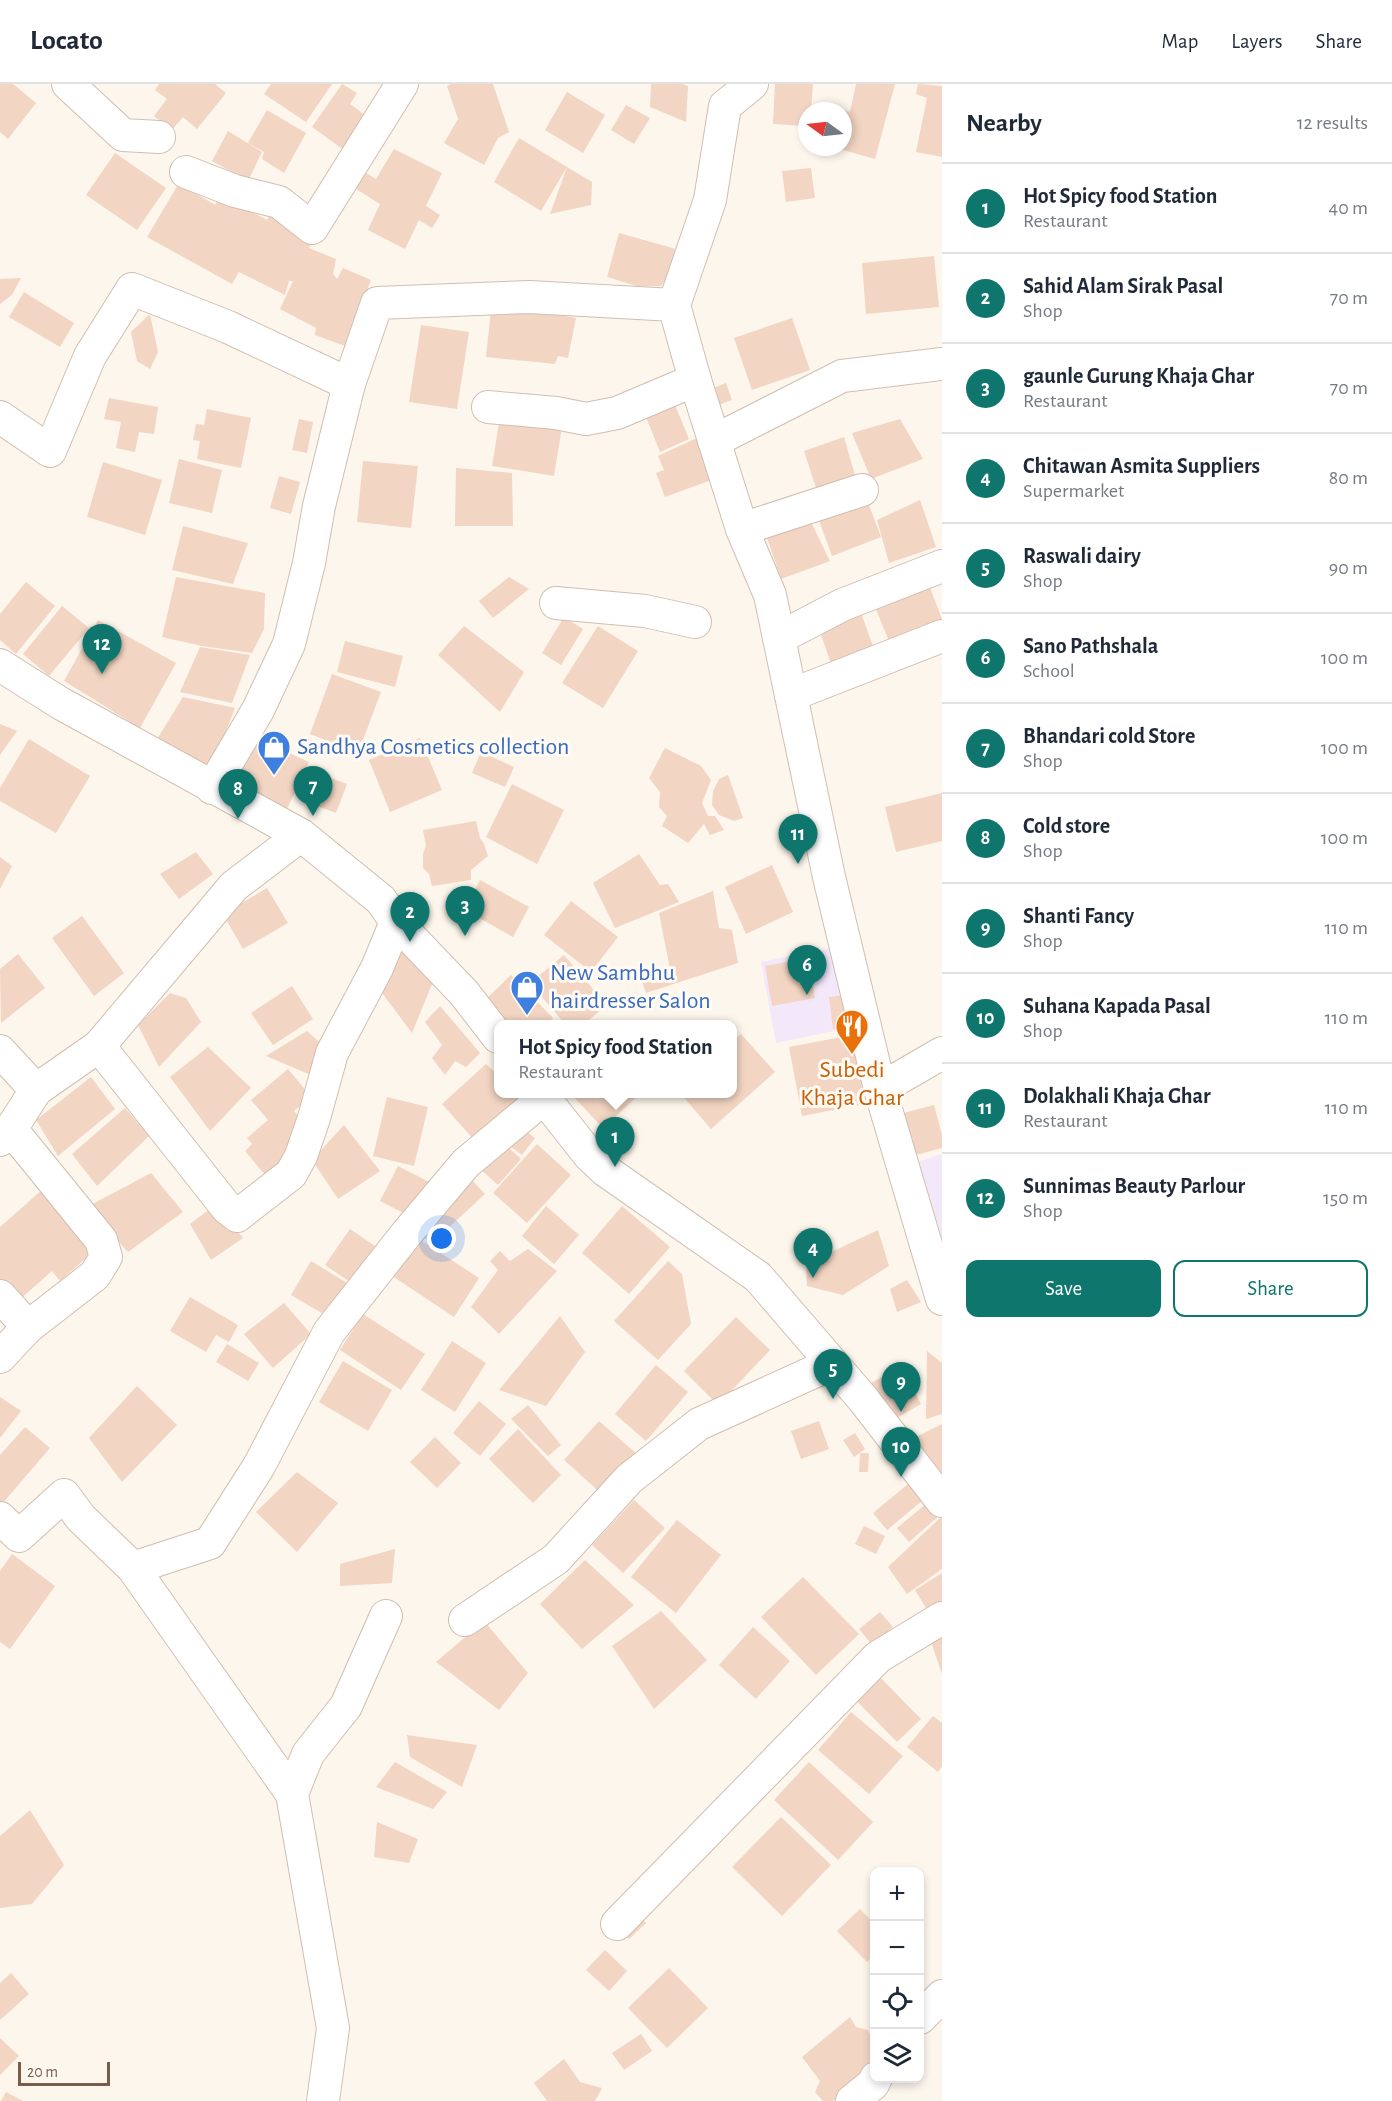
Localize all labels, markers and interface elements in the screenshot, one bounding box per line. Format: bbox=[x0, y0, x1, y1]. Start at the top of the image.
text: Locato bbox=[30, 27, 103, 55]
text: Map bbox=[1162, 31, 1198, 52]
text: Layers bbox=[1231, 31, 1282, 52]
text: Share bbox=[1315, 31, 1362, 52]
north arrow bbox=[798, 102, 852, 156]
text: Nearby bbox=[966, 110, 1042, 136]
text: 12 results bbox=[1297, 113, 1368, 133]
text: Hot Spicy food Station bbox=[1023, 185, 1217, 207]
text: 1 bbox=[982, 198, 989, 218]
text: 40 m bbox=[1329, 198, 1368, 218]
text: Restaurant bbox=[1023, 211, 1108, 231]
text: Sahid Alam Sirak Pasal bbox=[1023, 275, 1223, 297]
text: 2 bbox=[981, 288, 990, 308]
text: 70 m bbox=[1330, 288, 1368, 308]
text: Shop bbox=[1023, 301, 1063, 321]
text: gaunle Gurung Khaja Ghar bbox=[1023, 365, 1254, 387]
text: 3 bbox=[981, 378, 990, 398]
text: 70 m bbox=[1330, 378, 1368, 398]
text: Restaurant bbox=[1023, 391, 1108, 411]
text: Chitawan Asmita Suppliers bbox=[1023, 455, 1260, 477]
text: 4 bbox=[980, 468, 991, 488]
text: 80 m bbox=[1329, 468, 1368, 488]
text: Supermarket bbox=[1023, 481, 1124, 501]
text: Raswali dairy bbox=[1023, 545, 1141, 567]
text: 5 bbox=[981, 558, 990, 578]
text: 90 m bbox=[1329, 558, 1368, 578]
text: Shop bbox=[1023, 571, 1063, 591]
pin: 12 bbox=[82, 624, 122, 674]
text: Sano Pathshala bbox=[1023, 635, 1158, 657]
text: 6 bbox=[981, 648, 990, 668]
text: 100 m bbox=[1321, 648, 1368, 668]
text: School bbox=[1023, 661, 1075, 681]
text: Bhandari cold Store bbox=[1023, 725, 1195, 747]
shop icon: Sandhya Cosmetics collection bbox=[256, 729, 292, 776]
place label: Sandhya Cosmetics collection bbox=[297, 735, 570, 759]
text: 7 bbox=[981, 738, 990, 758]
text: 100 m bbox=[1321, 738, 1368, 758]
text: Shop bbox=[1023, 751, 1063, 771]
pin: 7 bbox=[294, 766, 332, 816]
pin: 8 bbox=[218, 770, 258, 819]
pin: 11 bbox=[778, 814, 818, 864]
text: Cold store bbox=[1023, 815, 1110, 837]
text: 8 bbox=[981, 828, 990, 848]
text: 100 m bbox=[1321, 828, 1368, 848]
text: Shop bbox=[1023, 841, 1063, 861]
pin: 3 bbox=[446, 886, 484, 936]
pin: 2 bbox=[390, 892, 430, 942]
text: Shanti Fancy bbox=[1023, 905, 1134, 927]
text: 9 bbox=[981, 918, 990, 938]
text: 110 m bbox=[1324, 918, 1368, 938]
text: Shop bbox=[1023, 931, 1063, 951]
pin: 6 bbox=[788, 946, 826, 995]
place label: New Sambhu hairdresser Salon bbox=[550, 961, 711, 1013]
shop icon: New Sambhu hairdresser Salon bbox=[509, 969, 545, 1016]
text: Suhana Kapada Pasal bbox=[1023, 995, 1211, 1017]
restaurant icon: Subedi Khaja Ghar bbox=[834, 1008, 870, 1055]
text: 10 bbox=[977, 1008, 994, 1028]
text: 110 m bbox=[1324, 1008, 1368, 1028]
popup bbox=[494, 1020, 737, 1098]
text: Shop bbox=[1023, 1021, 1063, 1041]
text: Hot Spicy food Station bbox=[518, 1036, 713, 1058]
place label: Subedi Khaja Ghar bbox=[800, 1058, 904, 1110]
text: Restaurant bbox=[518, 1062, 603, 1082]
text: Dolakhali Khaja Ghar bbox=[1023, 1085, 1211, 1107]
text: 11 bbox=[978, 1098, 993, 1118]
text: 110 m bbox=[1324, 1098, 1368, 1118]
text: Restaurant bbox=[1023, 1111, 1108, 1131]
pin: 1 bbox=[596, 1118, 634, 1167]
text: Sunnimas Beauty Parlour bbox=[1023, 1175, 1245, 1197]
text: 12 bbox=[977, 1188, 994, 1208]
text: 150 m bbox=[1323, 1188, 1368, 1208]
text: Shop bbox=[1023, 1201, 1063, 1221]
your location bbox=[427, 1224, 456, 1253]
pin: 4 bbox=[794, 1228, 832, 1278]
button: Save bbox=[966, 1260, 1161, 1317]
button: Share bbox=[1173, 1260, 1368, 1317]
pin: 5 bbox=[814, 1350, 852, 1399]
pin: 9 bbox=[882, 1362, 920, 1412]
pin: 10 bbox=[882, 1428, 920, 1477]
map controls bbox=[870, 1867, 924, 2083]
button: + bbox=[870, 1867, 924, 1921]
button: − bbox=[870, 1921, 924, 1975]
button: locate bbox=[870, 1975, 924, 2029]
button: layers bbox=[870, 2029, 924, 2083]
scale bar bbox=[18, 2059, 110, 2086]
text: 20 m bbox=[27, 2064, 58, 2080]

